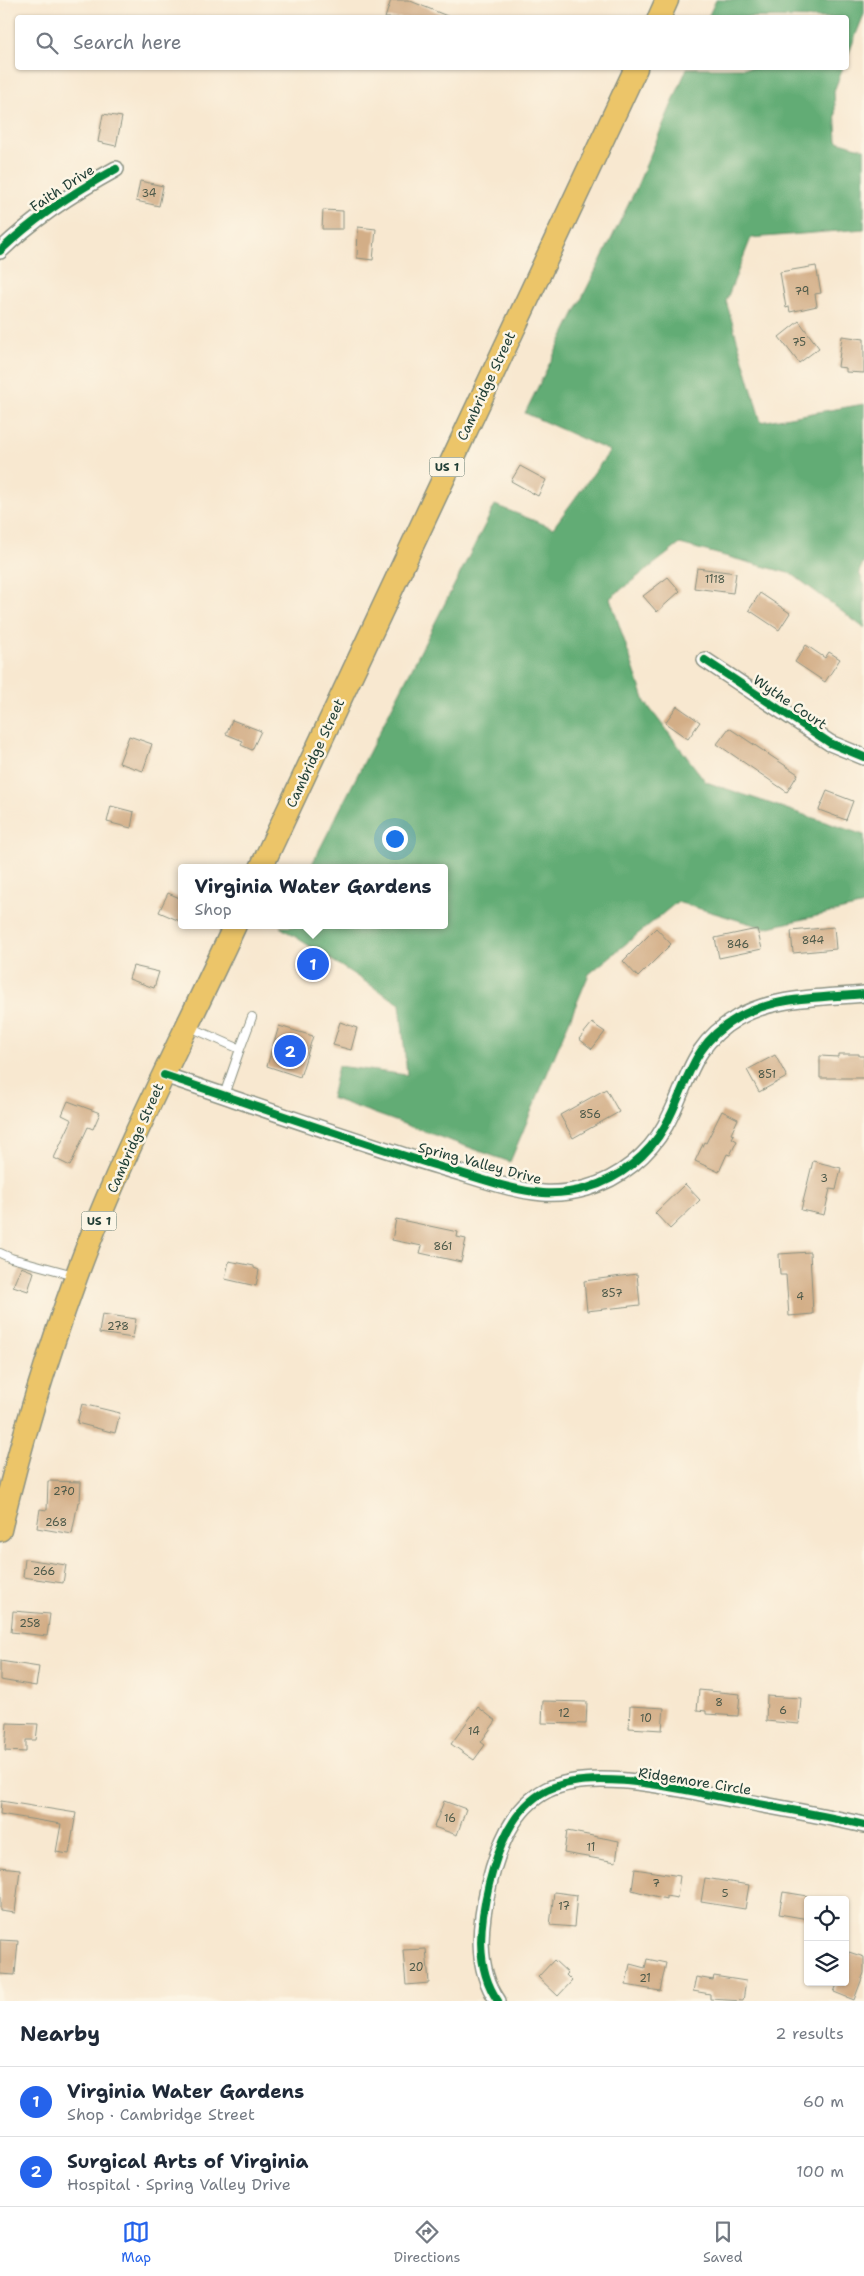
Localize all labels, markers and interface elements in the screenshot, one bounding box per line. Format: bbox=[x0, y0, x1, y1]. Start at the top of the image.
search box bbox=[15, 15, 849, 70]
icon: search bbox=[33, 29, 61, 57]
text: Search here bbox=[73, 30, 182, 55]
street label: Faith Drive bbox=[26, 160, 98, 216]
house number: 34 bbox=[142, 186, 157, 201]
house number: 79 bbox=[795, 284, 810, 299]
street label: Cambridge Street bbox=[453, 329, 519, 443]
house number: 75 bbox=[792, 335, 806, 350]
road number: US 1 bbox=[430, 458, 464, 477]
house number: 1118 bbox=[705, 572, 725, 587]
street label: Wythe Court bbox=[750, 671, 830, 733]
street label: Cambridge Street bbox=[282, 696, 348, 810]
your location bbox=[382, 826, 408, 852]
popup bbox=[178, 864, 448, 929]
text: Virginia Water Gardens bbox=[194, 874, 432, 899]
text: Shop bbox=[194, 899, 232, 920]
house number: 844 bbox=[802, 933, 824, 948]
house number: 846 bbox=[727, 937, 749, 952]
pin: 1 bbox=[297, 945, 329, 983]
pin: 2 bbox=[274, 1032, 306, 1070]
house number: 851 bbox=[758, 1067, 776, 1082]
street label: Cambridge Street bbox=[103, 1080, 167, 1196]
house number: 856 bbox=[579, 1107, 601, 1122]
street label: Spring Valley Drive bbox=[416, 1138, 544, 1188]
house number: 3 bbox=[820, 1171, 828, 1186]
road number: US 1 bbox=[82, 1212, 116, 1230]
house number: 861 bbox=[434, 1239, 452, 1254]
house number: 857 bbox=[601, 1286, 623, 1301]
house number: 4 bbox=[796, 1289, 804, 1304]
house number: 278 bbox=[107, 1319, 129, 1334]
house number: 270 bbox=[53, 1484, 75, 1499]
house number: 268 bbox=[45, 1515, 67, 1530]
house number: 266 bbox=[33, 1564, 55, 1579]
house number: 258 bbox=[19, 1616, 41, 1631]
house number: 8 bbox=[715, 1695, 723, 1710]
house number: 6 bbox=[779, 1703, 787, 1718]
house number: 12 bbox=[558, 1706, 570, 1721]
house number: 10 bbox=[640, 1711, 652, 1726]
house number: 14 bbox=[468, 1724, 480, 1739]
street label: Ridgemore Circle bbox=[637, 1763, 753, 1799]
house number: 16 bbox=[444, 1811, 456, 1826]
house number: 11 bbox=[587, 1840, 595, 1855]
house number: 7 bbox=[652, 1876, 660, 1891]
house number: 5 bbox=[722, 1886, 729, 1901]
map controls bbox=[804, 1896, 849, 1986]
button: locate bbox=[804, 1896, 849, 1941]
house number: 17 bbox=[558, 1899, 570, 1914]
button: layers bbox=[804, 1941, 849, 1986]
house number: 20 bbox=[408, 1960, 424, 1975]
house number: 21 bbox=[639, 1971, 651, 1986]
text: Nearby bbox=[20, 2020, 100, 2048]
text: 2 results bbox=[775, 2023, 844, 2044]
text: Virginia Water Gardens bbox=[67, 2079, 304, 2104]
text: 1 bbox=[32, 2091, 40, 2112]
text: 60 m bbox=[803, 2091, 844, 2112]
text: Shop · Cambridge Street bbox=[67, 2104, 255, 2125]
text: Surgical Arts of Virginia bbox=[67, 2149, 308, 2174]
text: 2 bbox=[30, 2161, 42, 2182]
text: 100 m bbox=[796, 2161, 844, 2182]
text: Hospital · Spring Valley Drive bbox=[67, 2174, 291, 2195]
tab: Map bbox=[121, 2218, 151, 2266]
tab: Directions bbox=[394, 2218, 461, 2266]
tab: Saved bbox=[703, 2218, 743, 2266]

